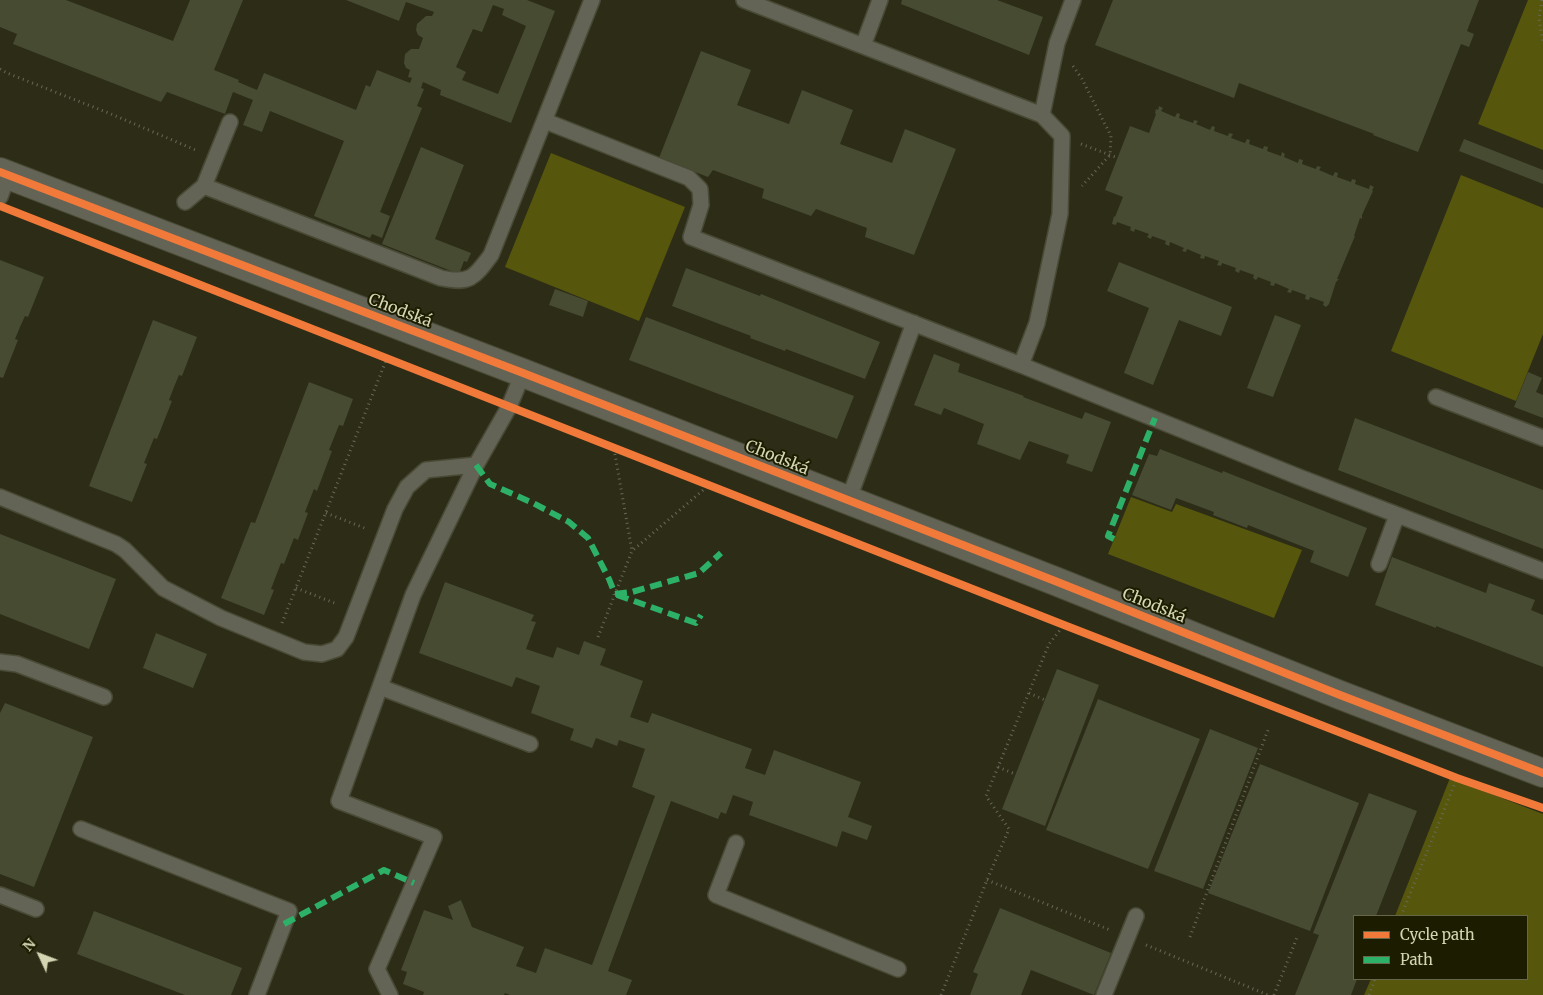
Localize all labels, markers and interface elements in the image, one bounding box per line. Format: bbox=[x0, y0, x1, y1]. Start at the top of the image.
street label: Chodská bbox=[365, 290, 435, 332]
street label: Chodská bbox=[742, 437, 812, 479]
street label: Chodská bbox=[1119, 585, 1189, 627]
legend bbox=[1353, 915, 1528, 980]
text: Cycle path bbox=[1400, 925, 1475, 944]
north arrow bbox=[15, 930, 65, 980]
text: N bbox=[19, 935, 39, 955]
text: Path bbox=[1400, 950, 1433, 969]

